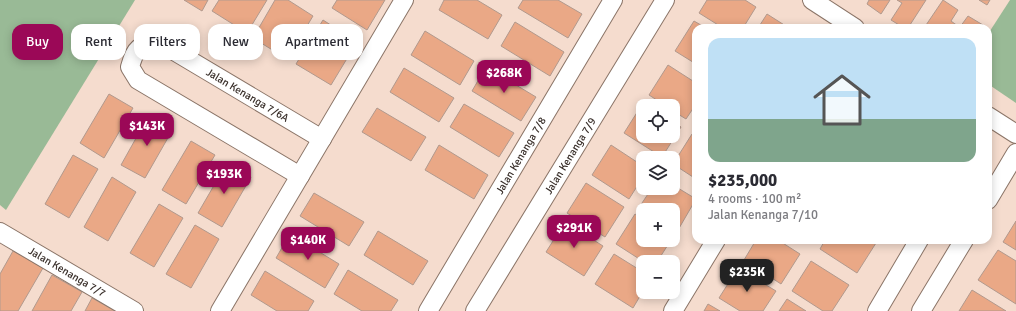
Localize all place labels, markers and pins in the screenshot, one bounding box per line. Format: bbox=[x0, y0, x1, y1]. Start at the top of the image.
pin: $268K bbox=[476, 60, 532, 94]
pin: $143K bbox=[119, 113, 175, 147]
pin: $193K bbox=[196, 161, 252, 195]
pin: $291K bbox=[546, 215, 602, 249]
pin: $140K bbox=[280, 227, 336, 261]
pin: $235K bbox=[719, 259, 775, 293]

